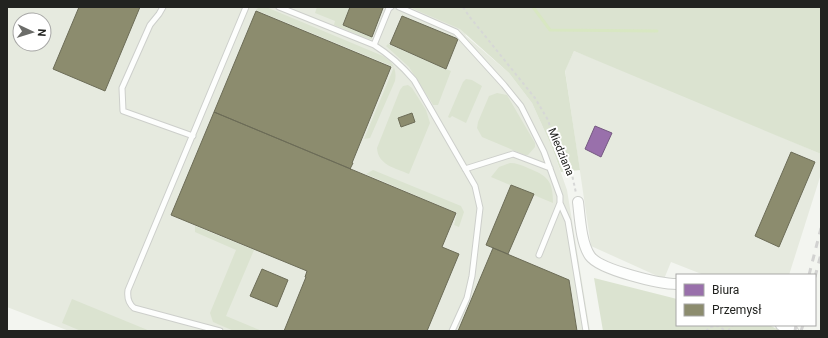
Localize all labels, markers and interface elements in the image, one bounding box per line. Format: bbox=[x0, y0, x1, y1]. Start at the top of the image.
north arrow bbox=[12, 12, 52, 52]
text: N bbox=[35, 28, 48, 37]
street label: Miedziana bbox=[545, 126, 577, 178]
legend bbox=[676, 274, 816, 326]
text: Biura bbox=[712, 283, 739, 297]
text: Przemysł bbox=[712, 303, 762, 317]

